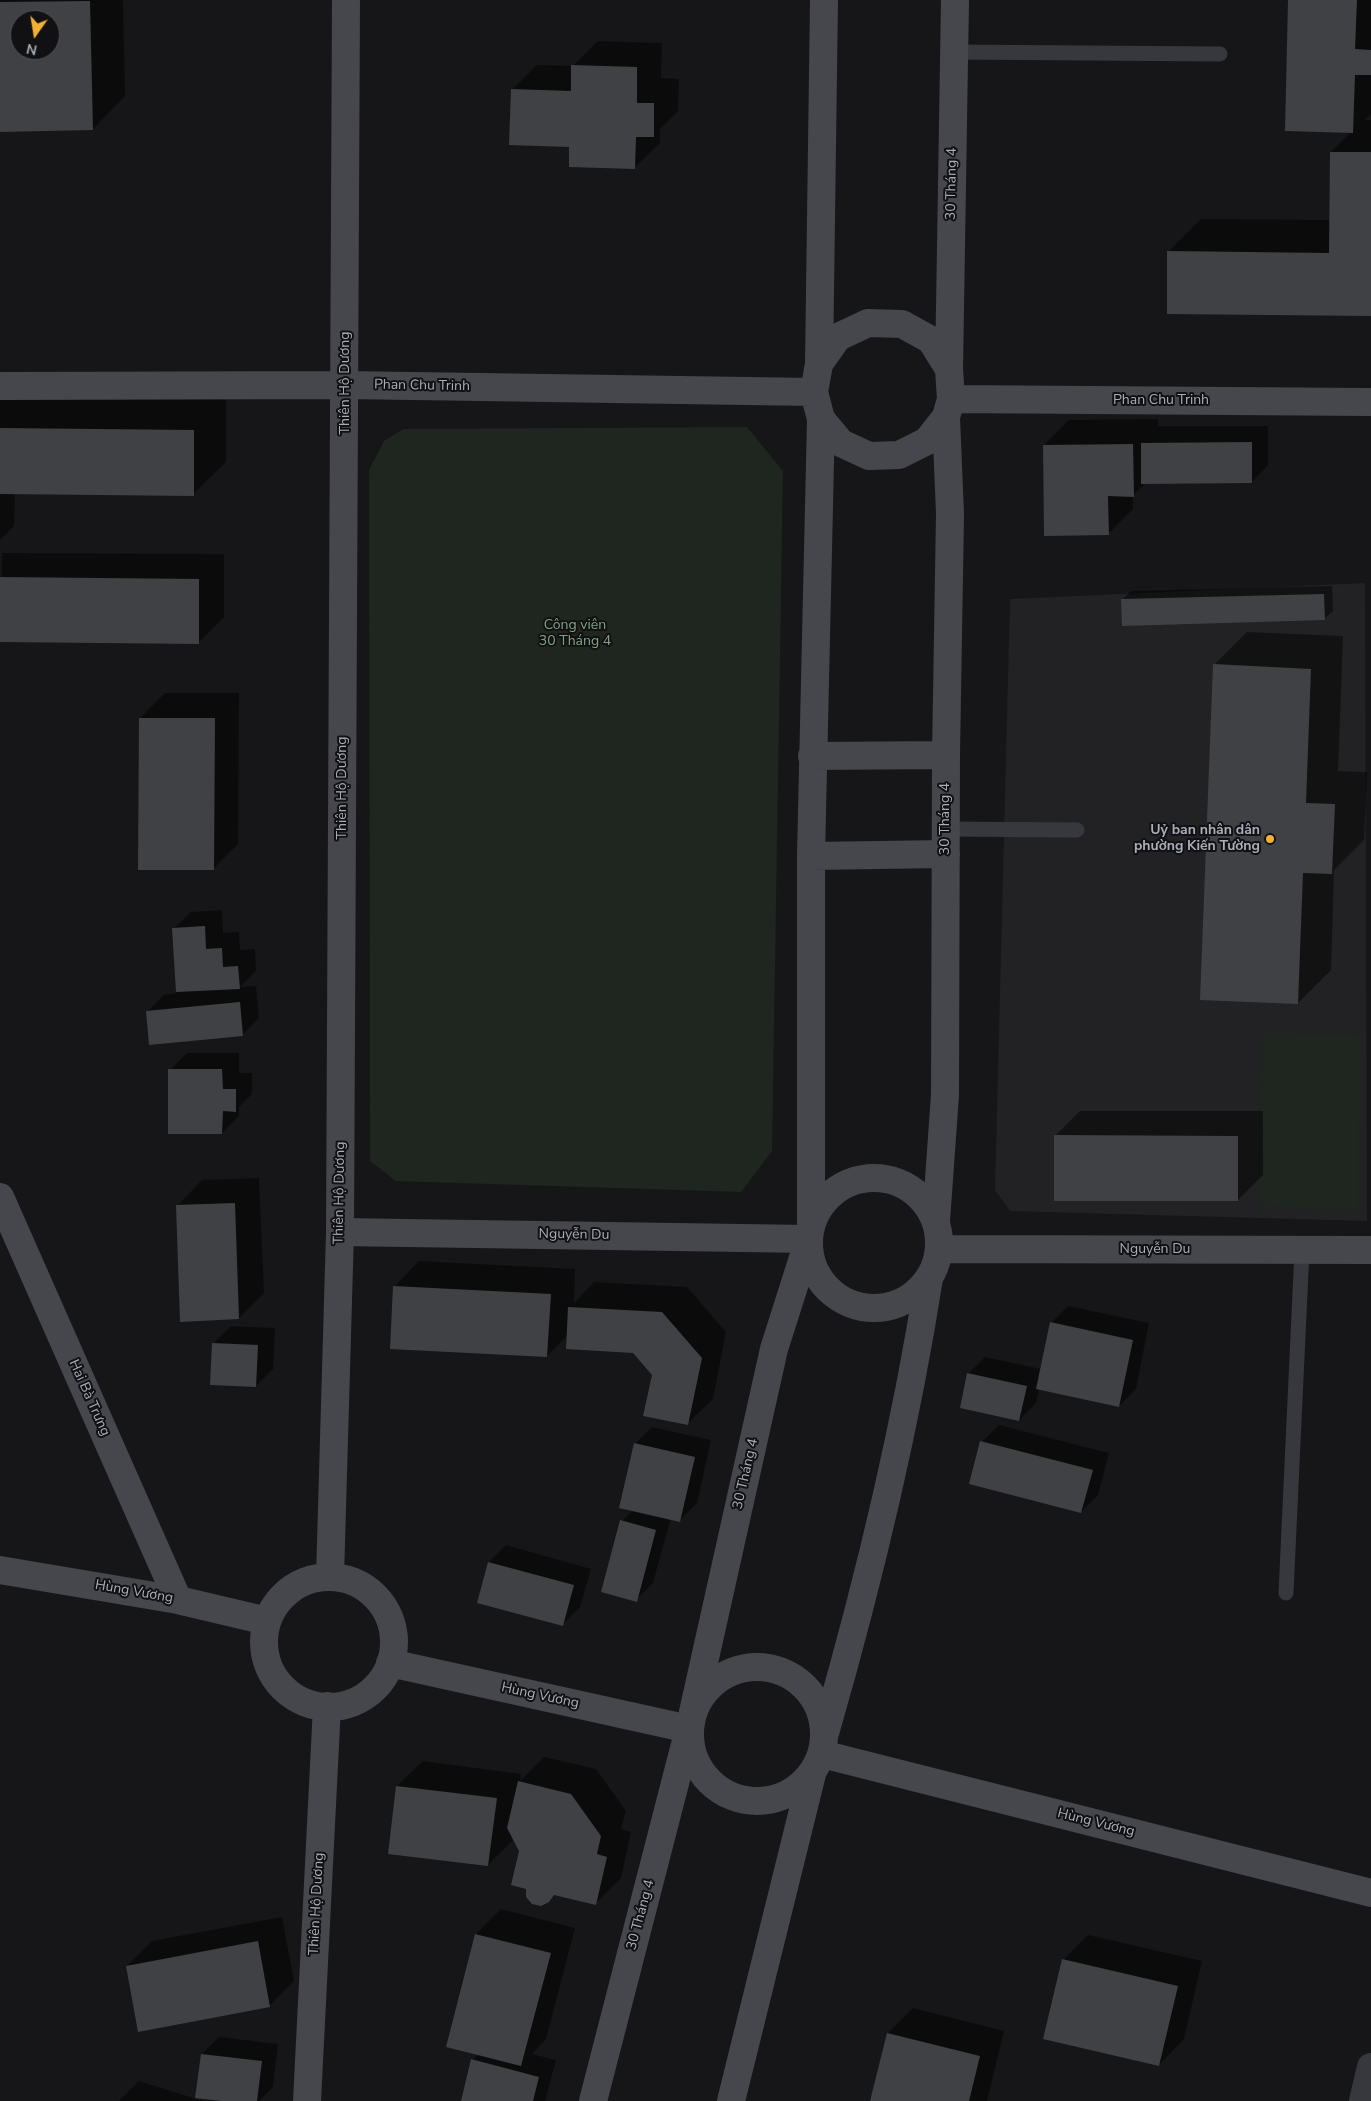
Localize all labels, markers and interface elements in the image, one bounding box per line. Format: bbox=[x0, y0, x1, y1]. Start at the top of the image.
north arrow bbox=[10, 10, 60, 60]
text: N bbox=[25, 39, 39, 60]
street label: 30 Tháng 4 bbox=[943, 148, 961, 220]
street label: Thiên Hộ Dương bbox=[338, 332, 354, 434]
street label: Phan Chu Trinh bbox=[374, 377, 470, 395]
street label: Phan Chu Trinh bbox=[1113, 393, 1209, 409]
park label: Công viên 30 Tháng 4 bbox=[539, 618, 611, 650]
street label: Thiên Hộ Dương bbox=[335, 737, 351, 839]
street label: 30 Tháng 4 bbox=[938, 783, 954, 855]
place label: Uỷ ban nhân dân phường Kiến Tường bbox=[1134, 823, 1260, 856]
marker: Uỷ ban nhân dân phường Kiến Tường bbox=[1264, 833, 1276, 845]
street label: Thiên Hộ Dương bbox=[331, 1141, 349, 1245]
street label: Nguyễn Du bbox=[538, 1226, 610, 1244]
street label: Nguyễn Du bbox=[1120, 1242, 1190, 1258]
street label: Hai Bà Trưng bbox=[65, 1357, 113, 1439]
street label: 30 Tháng 4 bbox=[730, 1437, 762, 1511]
street label: Hùng Vương bbox=[94, 1577, 174, 1607]
street label: Hùng Vương bbox=[500, 1680, 580, 1712]
street label: Hùng Vương bbox=[1056, 1805, 1136, 1841]
street label: Thiên Hộ Dương bbox=[306, 1852, 328, 1956]
street label: 30 Tháng 4 bbox=[624, 1878, 658, 1952]

